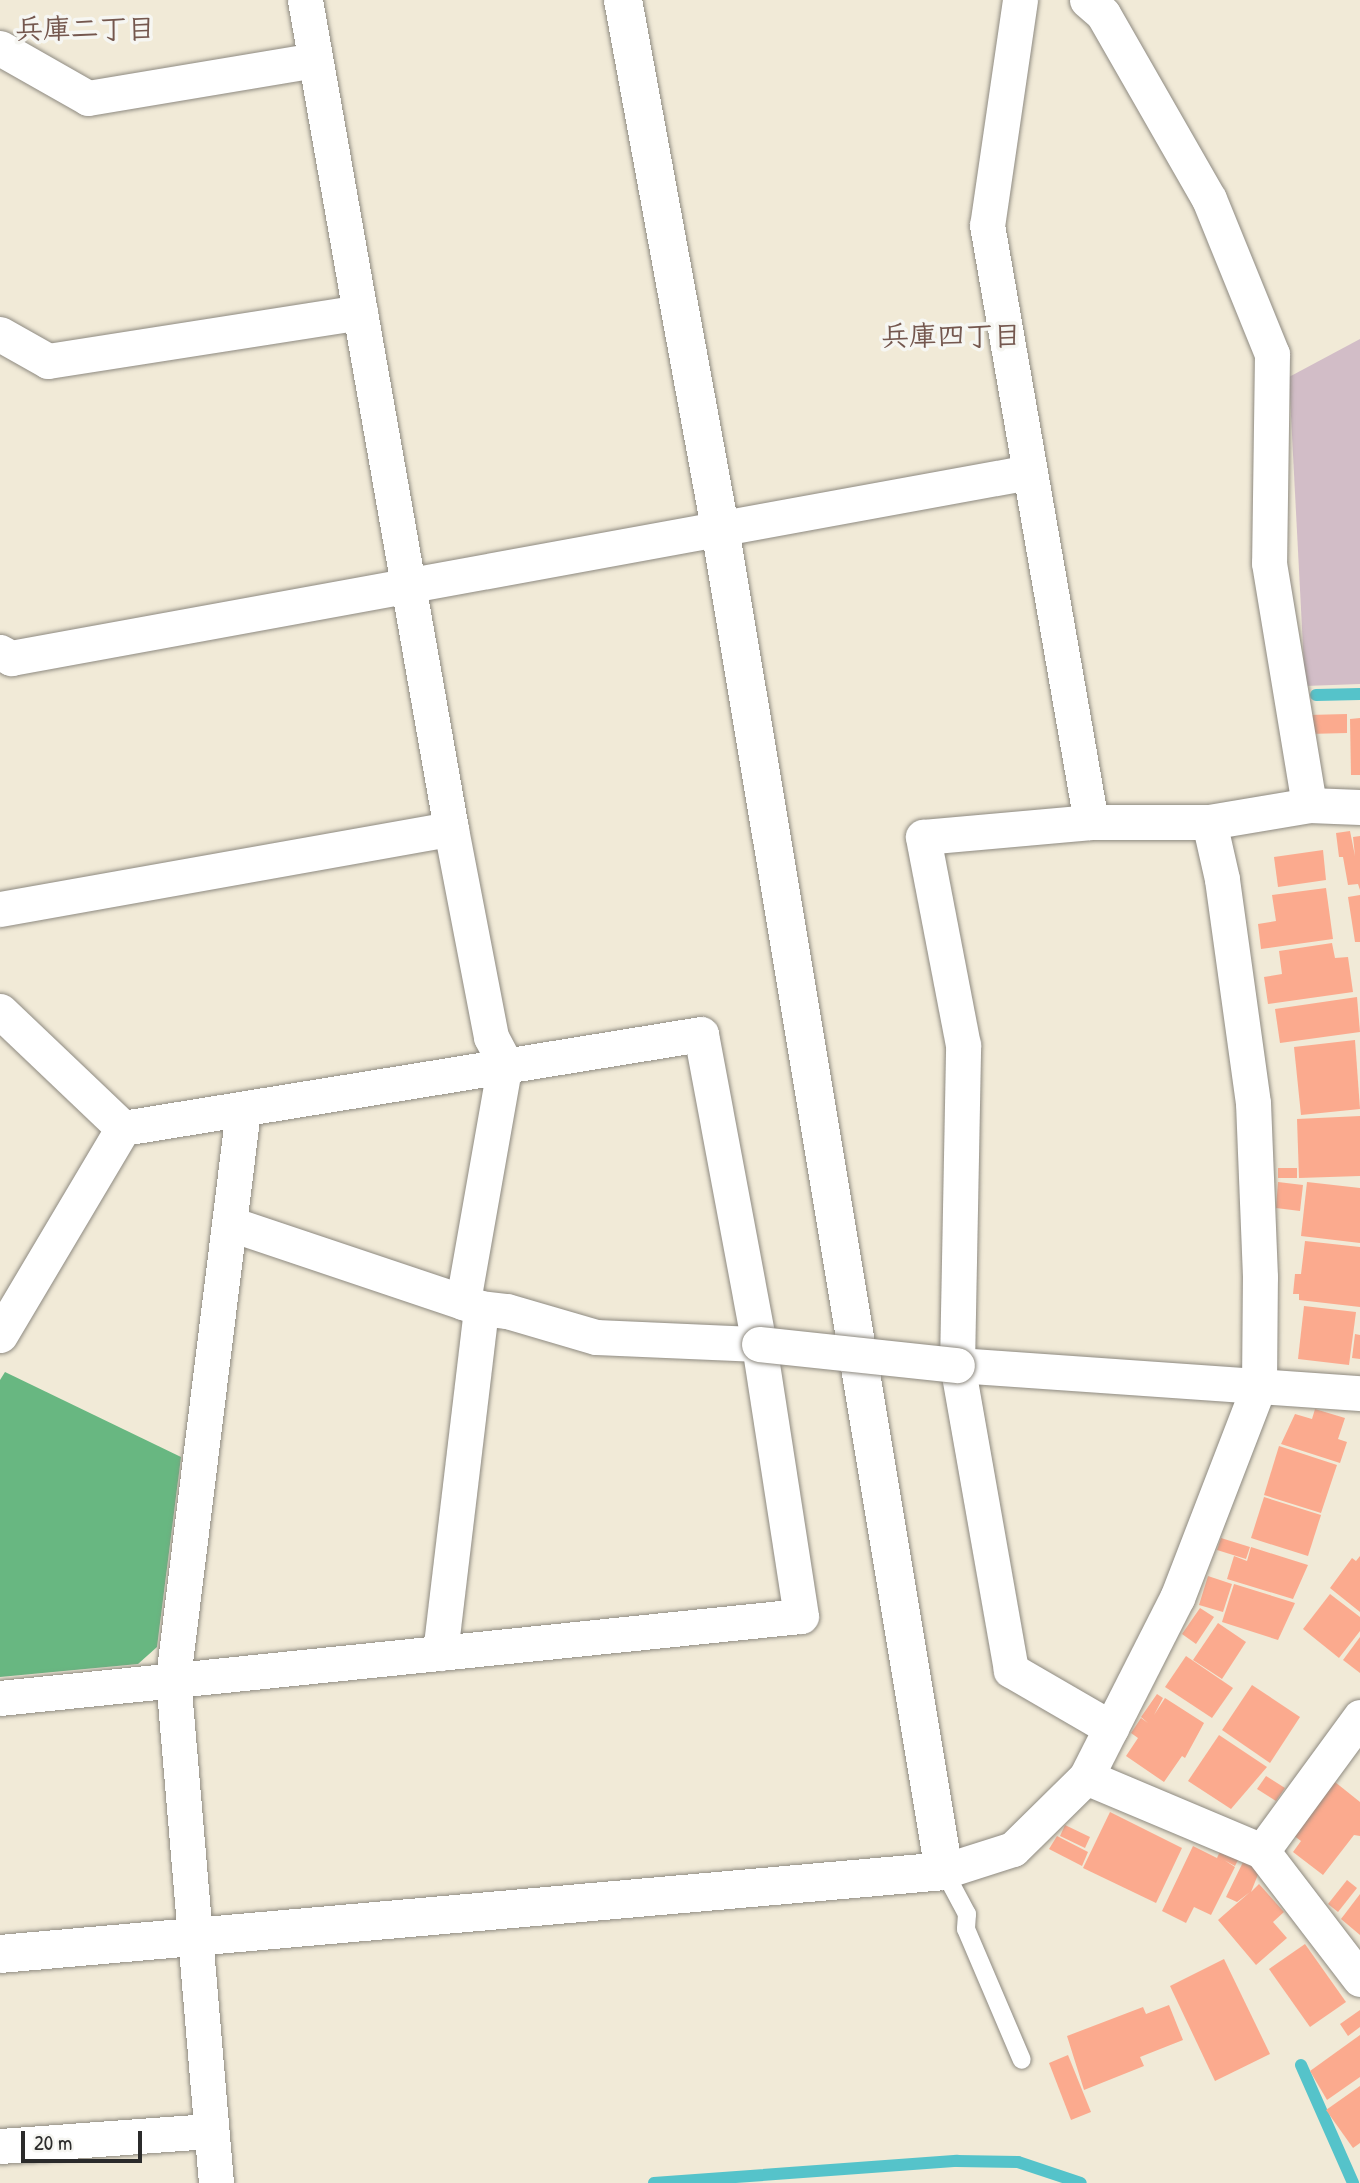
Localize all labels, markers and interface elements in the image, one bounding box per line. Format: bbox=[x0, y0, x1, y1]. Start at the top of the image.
district label: 兵庫二丁目 bbox=[15, 11, 155, 45]
district label: 兵庫四丁目 bbox=[881, 318, 1021, 352]
scale bar bbox=[24, 2116, 145, 2160]
text: 20 m bbox=[34, 2128, 72, 2157]

